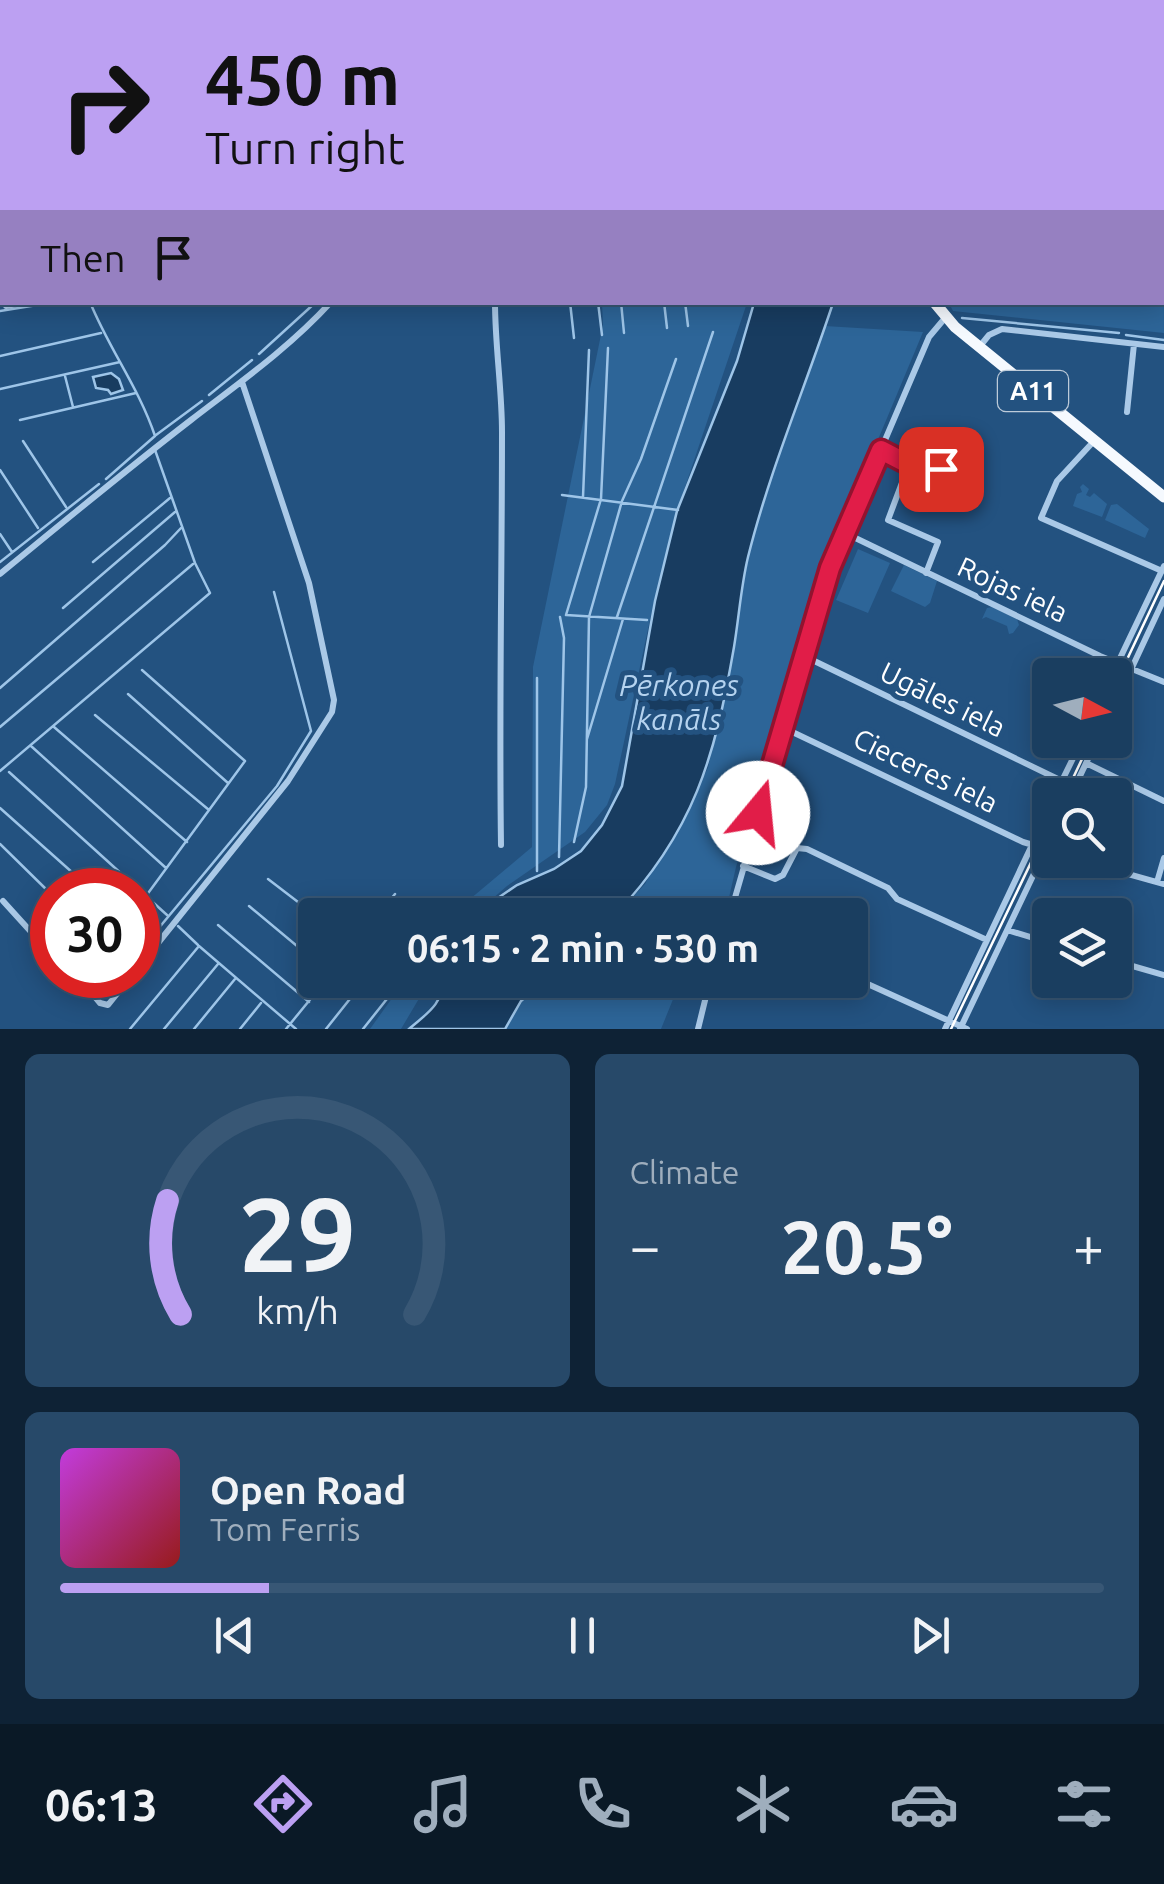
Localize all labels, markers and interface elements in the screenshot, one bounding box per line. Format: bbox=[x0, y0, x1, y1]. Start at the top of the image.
icon: right bbox=[40, 40, 170, 170]
text: 450 m bbox=[205, 40, 400, 118]
text: Turn right bbox=[205, 122, 405, 173]
icon: arrive bbox=[146, 230, 201, 285]
text: Then bbox=[40, 237, 126, 279]
road number: A11 bbox=[998, 371, 1068, 411]
pin bbox=[899, 427, 984, 512]
icon: arrive bbox=[914, 442, 969, 497]
street label: Rojas iela bbox=[953, 550, 1073, 628]
street label: Ugāles iela bbox=[876, 655, 1010, 743]
north arrow bbox=[1032, 658, 1132, 758]
map controls bbox=[1032, 658, 1132, 998]
water label: Pērkones kanāls bbox=[619, 668, 739, 736]
street label: Cieceres iela bbox=[849, 722, 1003, 818]
position arrow bbox=[706, 761, 810, 865]
button: search bbox=[1032, 778, 1132, 878]
speed limit sign: 30 bbox=[30, 868, 160, 998]
button: layers bbox=[1032, 898, 1132, 998]
text: 06:15 · 2 min · 530 m bbox=[407, 927, 759, 969]
text: Climate bbox=[630, 1154, 740, 1190]
text: 29 bbox=[239, 1175, 356, 1292]
text: 20.5° bbox=[781, 1204, 953, 1288]
text: − bbox=[630, 1215, 661, 1276]
text: + bbox=[1073, 1215, 1104, 1276]
text: km/h bbox=[256, 1291, 339, 1331]
text: Open Road bbox=[210, 1469, 406, 1511]
text: Tom Ferris bbox=[210, 1511, 360, 1547]
icon: previous bbox=[207, 1608, 262, 1663]
icon: pause bbox=[555, 1608, 610, 1663]
icon: next bbox=[903, 1608, 958, 1663]
icon: directions bbox=[248, 1769, 318, 1839]
icon: music bbox=[408, 1769, 478, 1839]
icon: phone bbox=[568, 1769, 638, 1839]
icon: climate bbox=[728, 1769, 798, 1839]
icon: car bbox=[889, 1769, 959, 1839]
icon: filters bbox=[1049, 1769, 1119, 1839]
text: 06:13 bbox=[45, 1779, 158, 1830]

